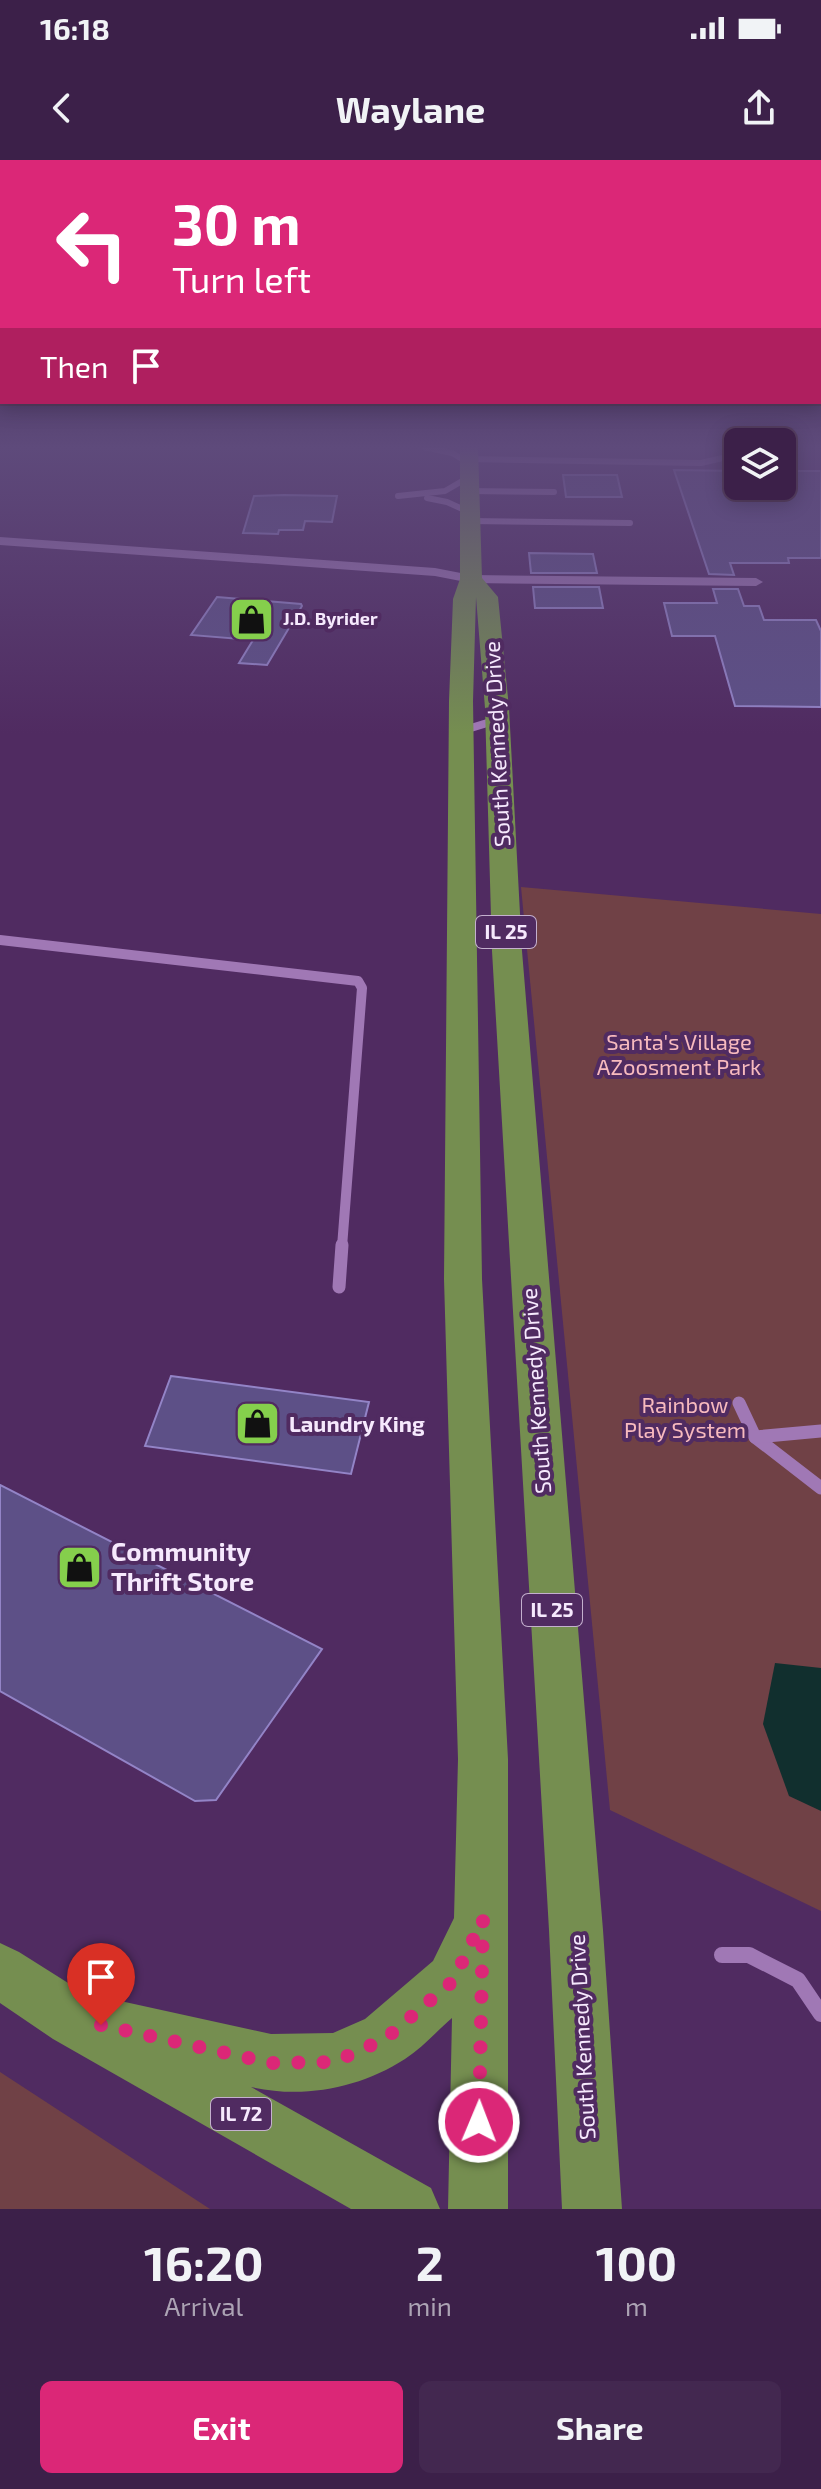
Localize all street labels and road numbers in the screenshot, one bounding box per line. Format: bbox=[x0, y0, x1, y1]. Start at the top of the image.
street label: South Kennedy Drive bbox=[478, 640, 514, 848]
road number: IL 25 bbox=[476, 916, 536, 948]
street label: South Kennedy Drive bbox=[515, 1287, 555, 1495]
road number: IL 25 bbox=[522, 1594, 582, 1626]
street label: South Kennedy Drive bbox=[563, 1933, 599, 2141]
road number: IL 72 bbox=[211, 2098, 271, 2130]

